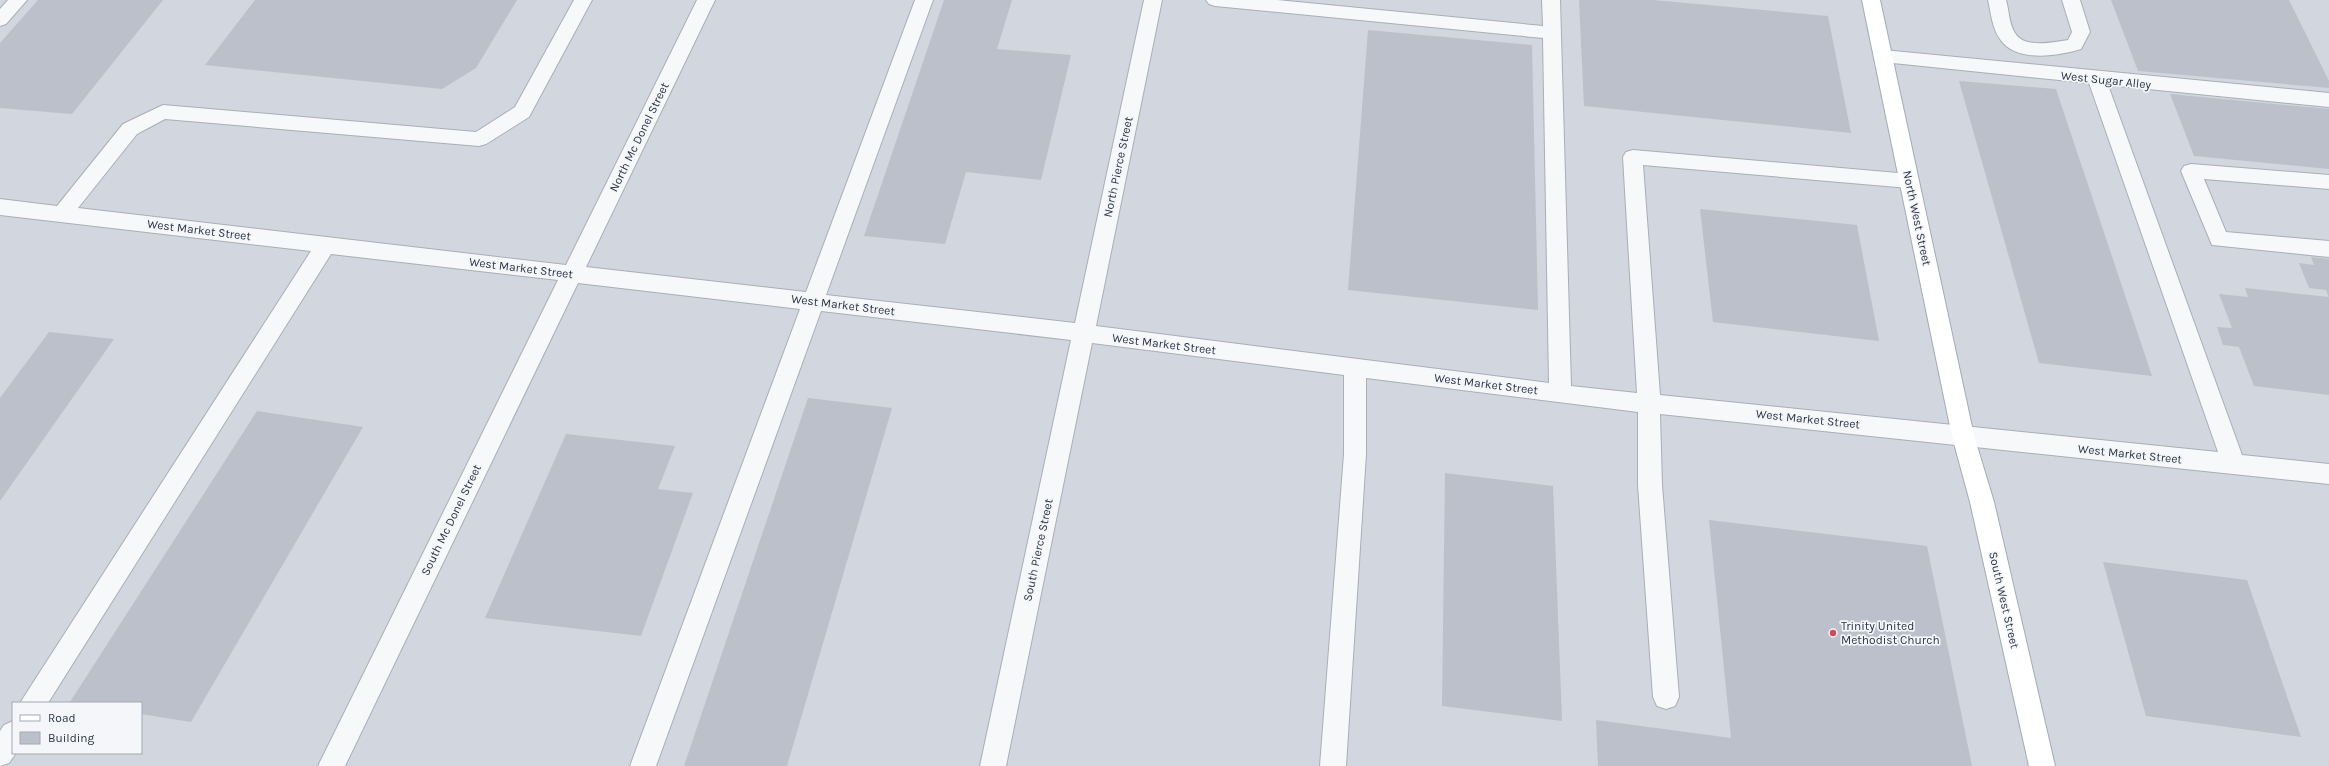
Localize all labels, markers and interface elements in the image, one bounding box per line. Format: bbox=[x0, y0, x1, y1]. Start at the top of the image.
street label: West Sugar Alley bbox=[2060, 68, 2152, 92]
street label: North Mc Donel Street bbox=[606, 80, 672, 194]
street label: North Pierce Street bbox=[1100, 115, 1136, 219]
street label: North West Street bbox=[1900, 169, 1934, 267]
street label: West Market Street bbox=[146, 217, 252, 243]
street label: West Market Street bbox=[468, 255, 574, 281]
street label: West Market Street bbox=[790, 292, 896, 318]
street label: West Market Street bbox=[1111, 331, 1217, 357]
street label: West Market Street bbox=[1433, 371, 1539, 397]
street label: West Market Street bbox=[1755, 407, 1861, 431]
street label: West Market Street bbox=[2077, 442, 2183, 466]
street label: South Mc Donel Street bbox=[418, 462, 484, 578]
street label: South Pierce Street bbox=[1020, 497, 1056, 603]
street label: South West Street bbox=[1986, 550, 2022, 650]
place label: Trinity United Methodist Church bbox=[1841, 619, 1940, 647]
marker: Trinity United Methodist Church bbox=[1828, 628, 1838, 638]
legend bbox=[12, 702, 142, 754]
text: Road bbox=[48, 711, 76, 725]
text: Building bbox=[48, 731, 95, 745]

